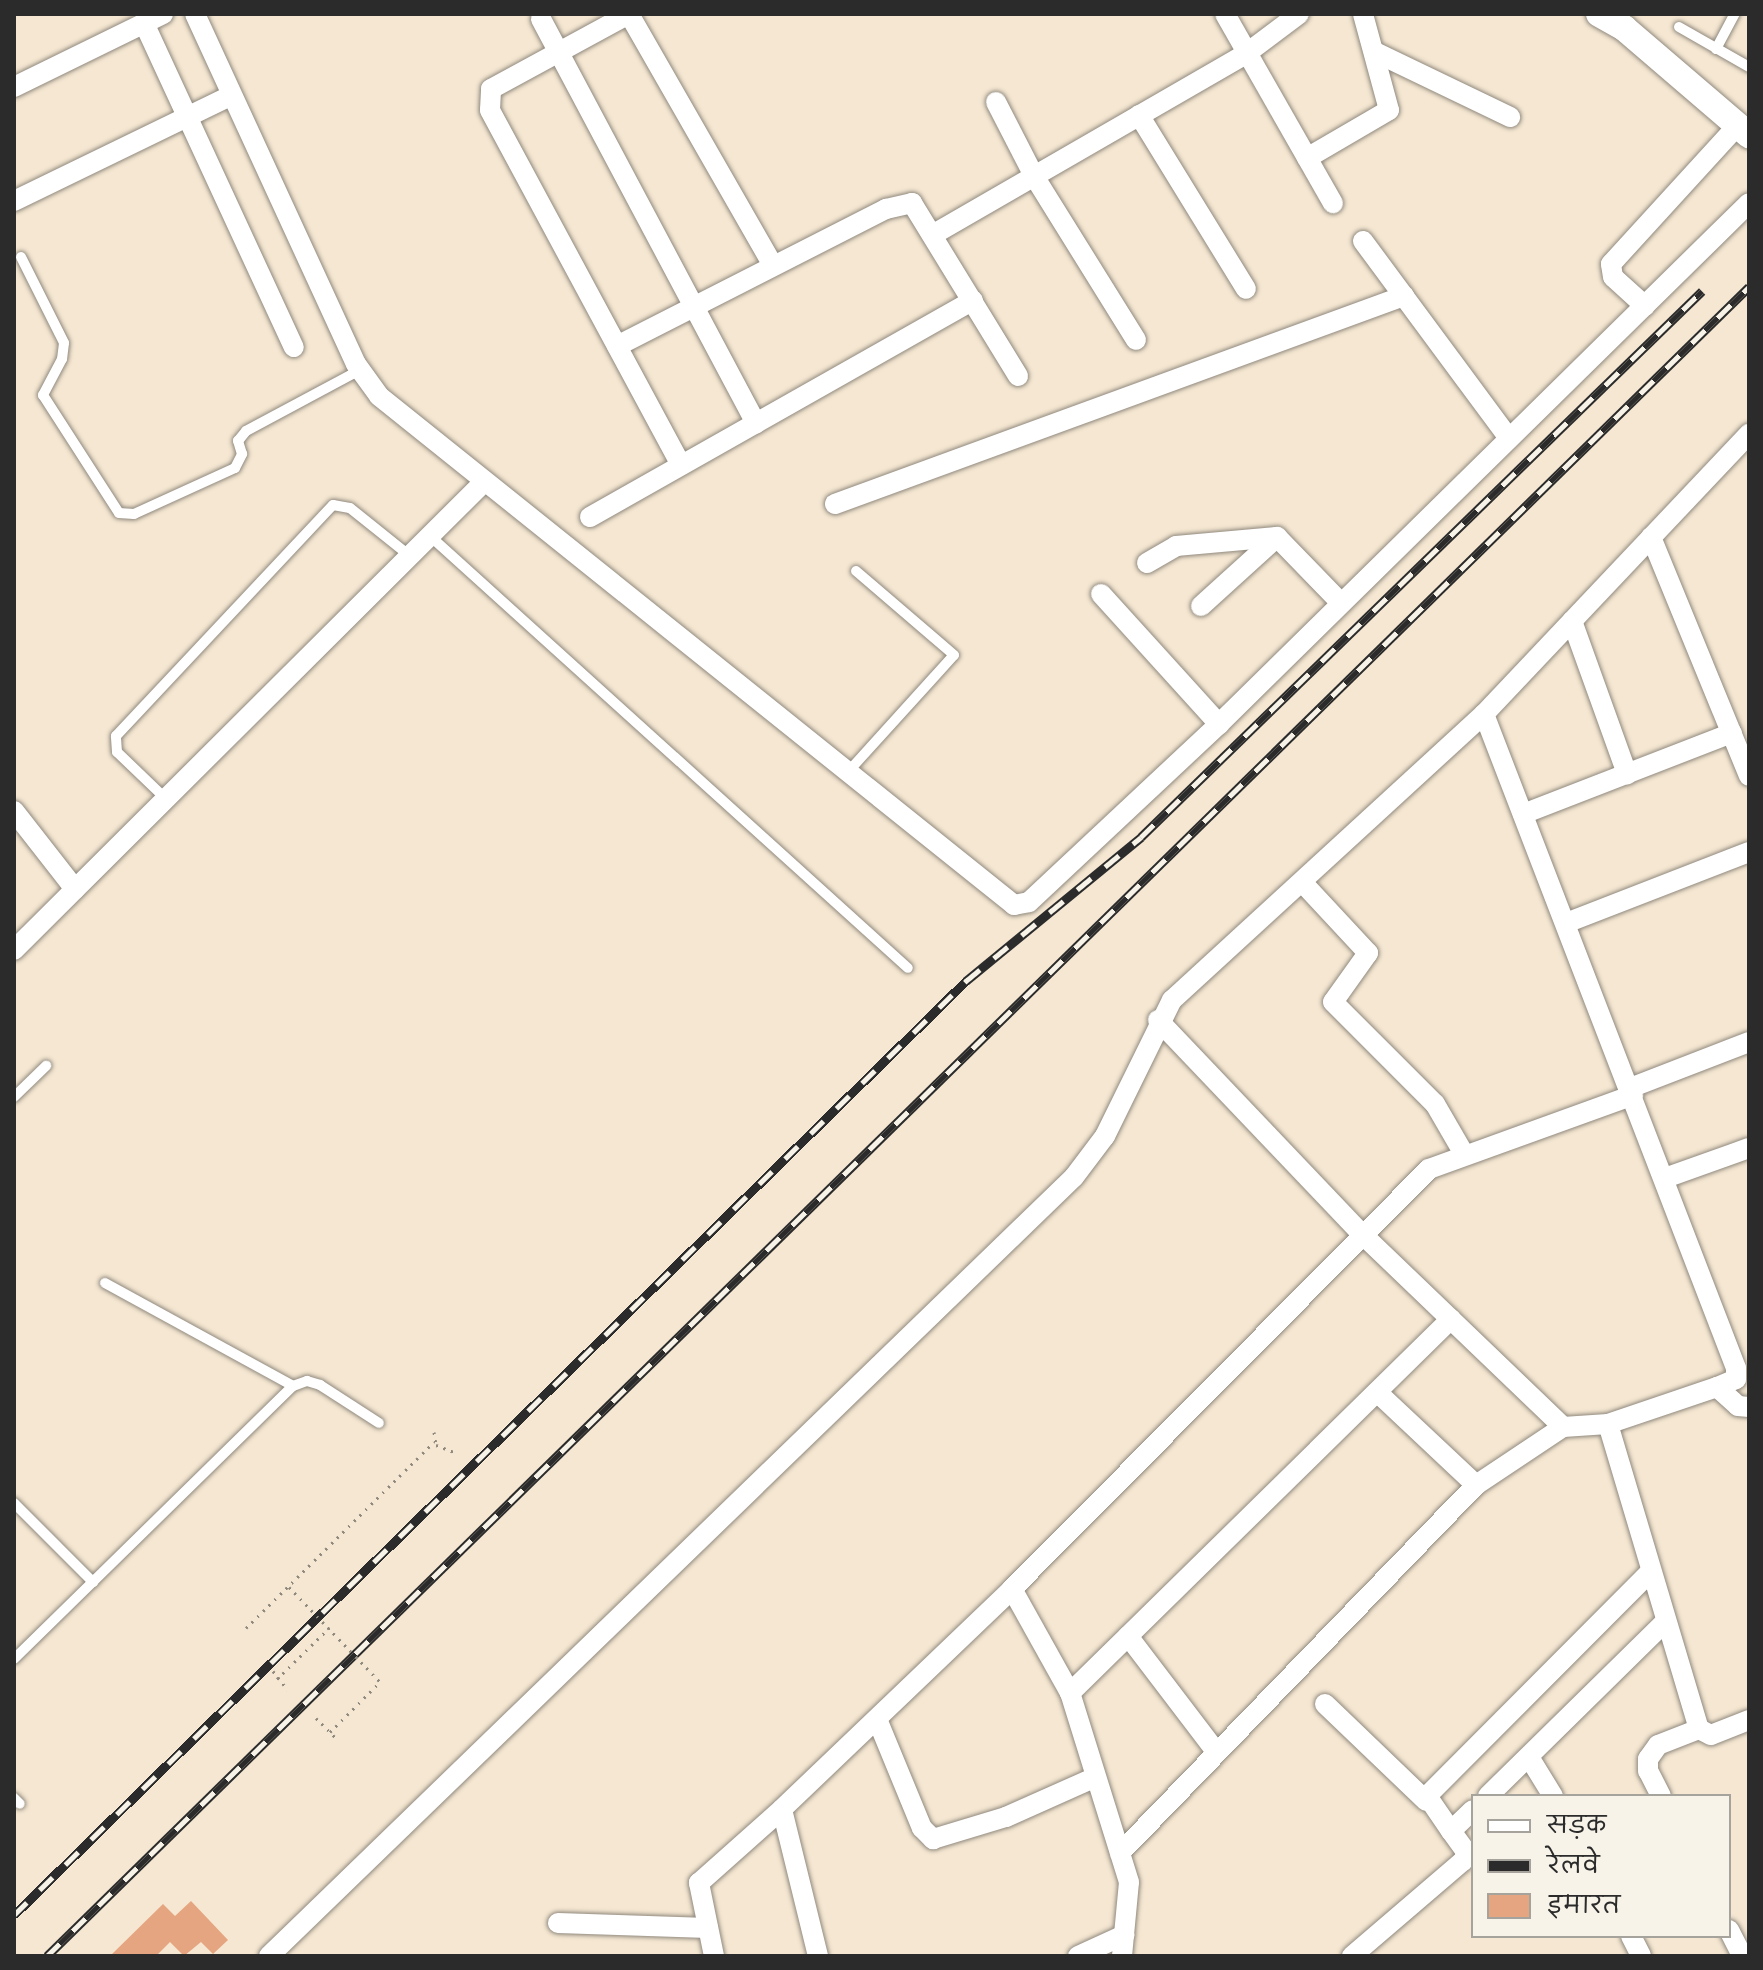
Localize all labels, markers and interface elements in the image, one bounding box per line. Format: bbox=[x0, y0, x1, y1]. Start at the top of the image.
legend bbox=[1471, 1794, 1731, 1938]
text: सड़क bbox=[1547, 1808, 1606, 1839]
text: रेलवे bbox=[1547, 1848, 1600, 1879]
text: इमारत bbox=[1547, 1888, 1620, 1919]

